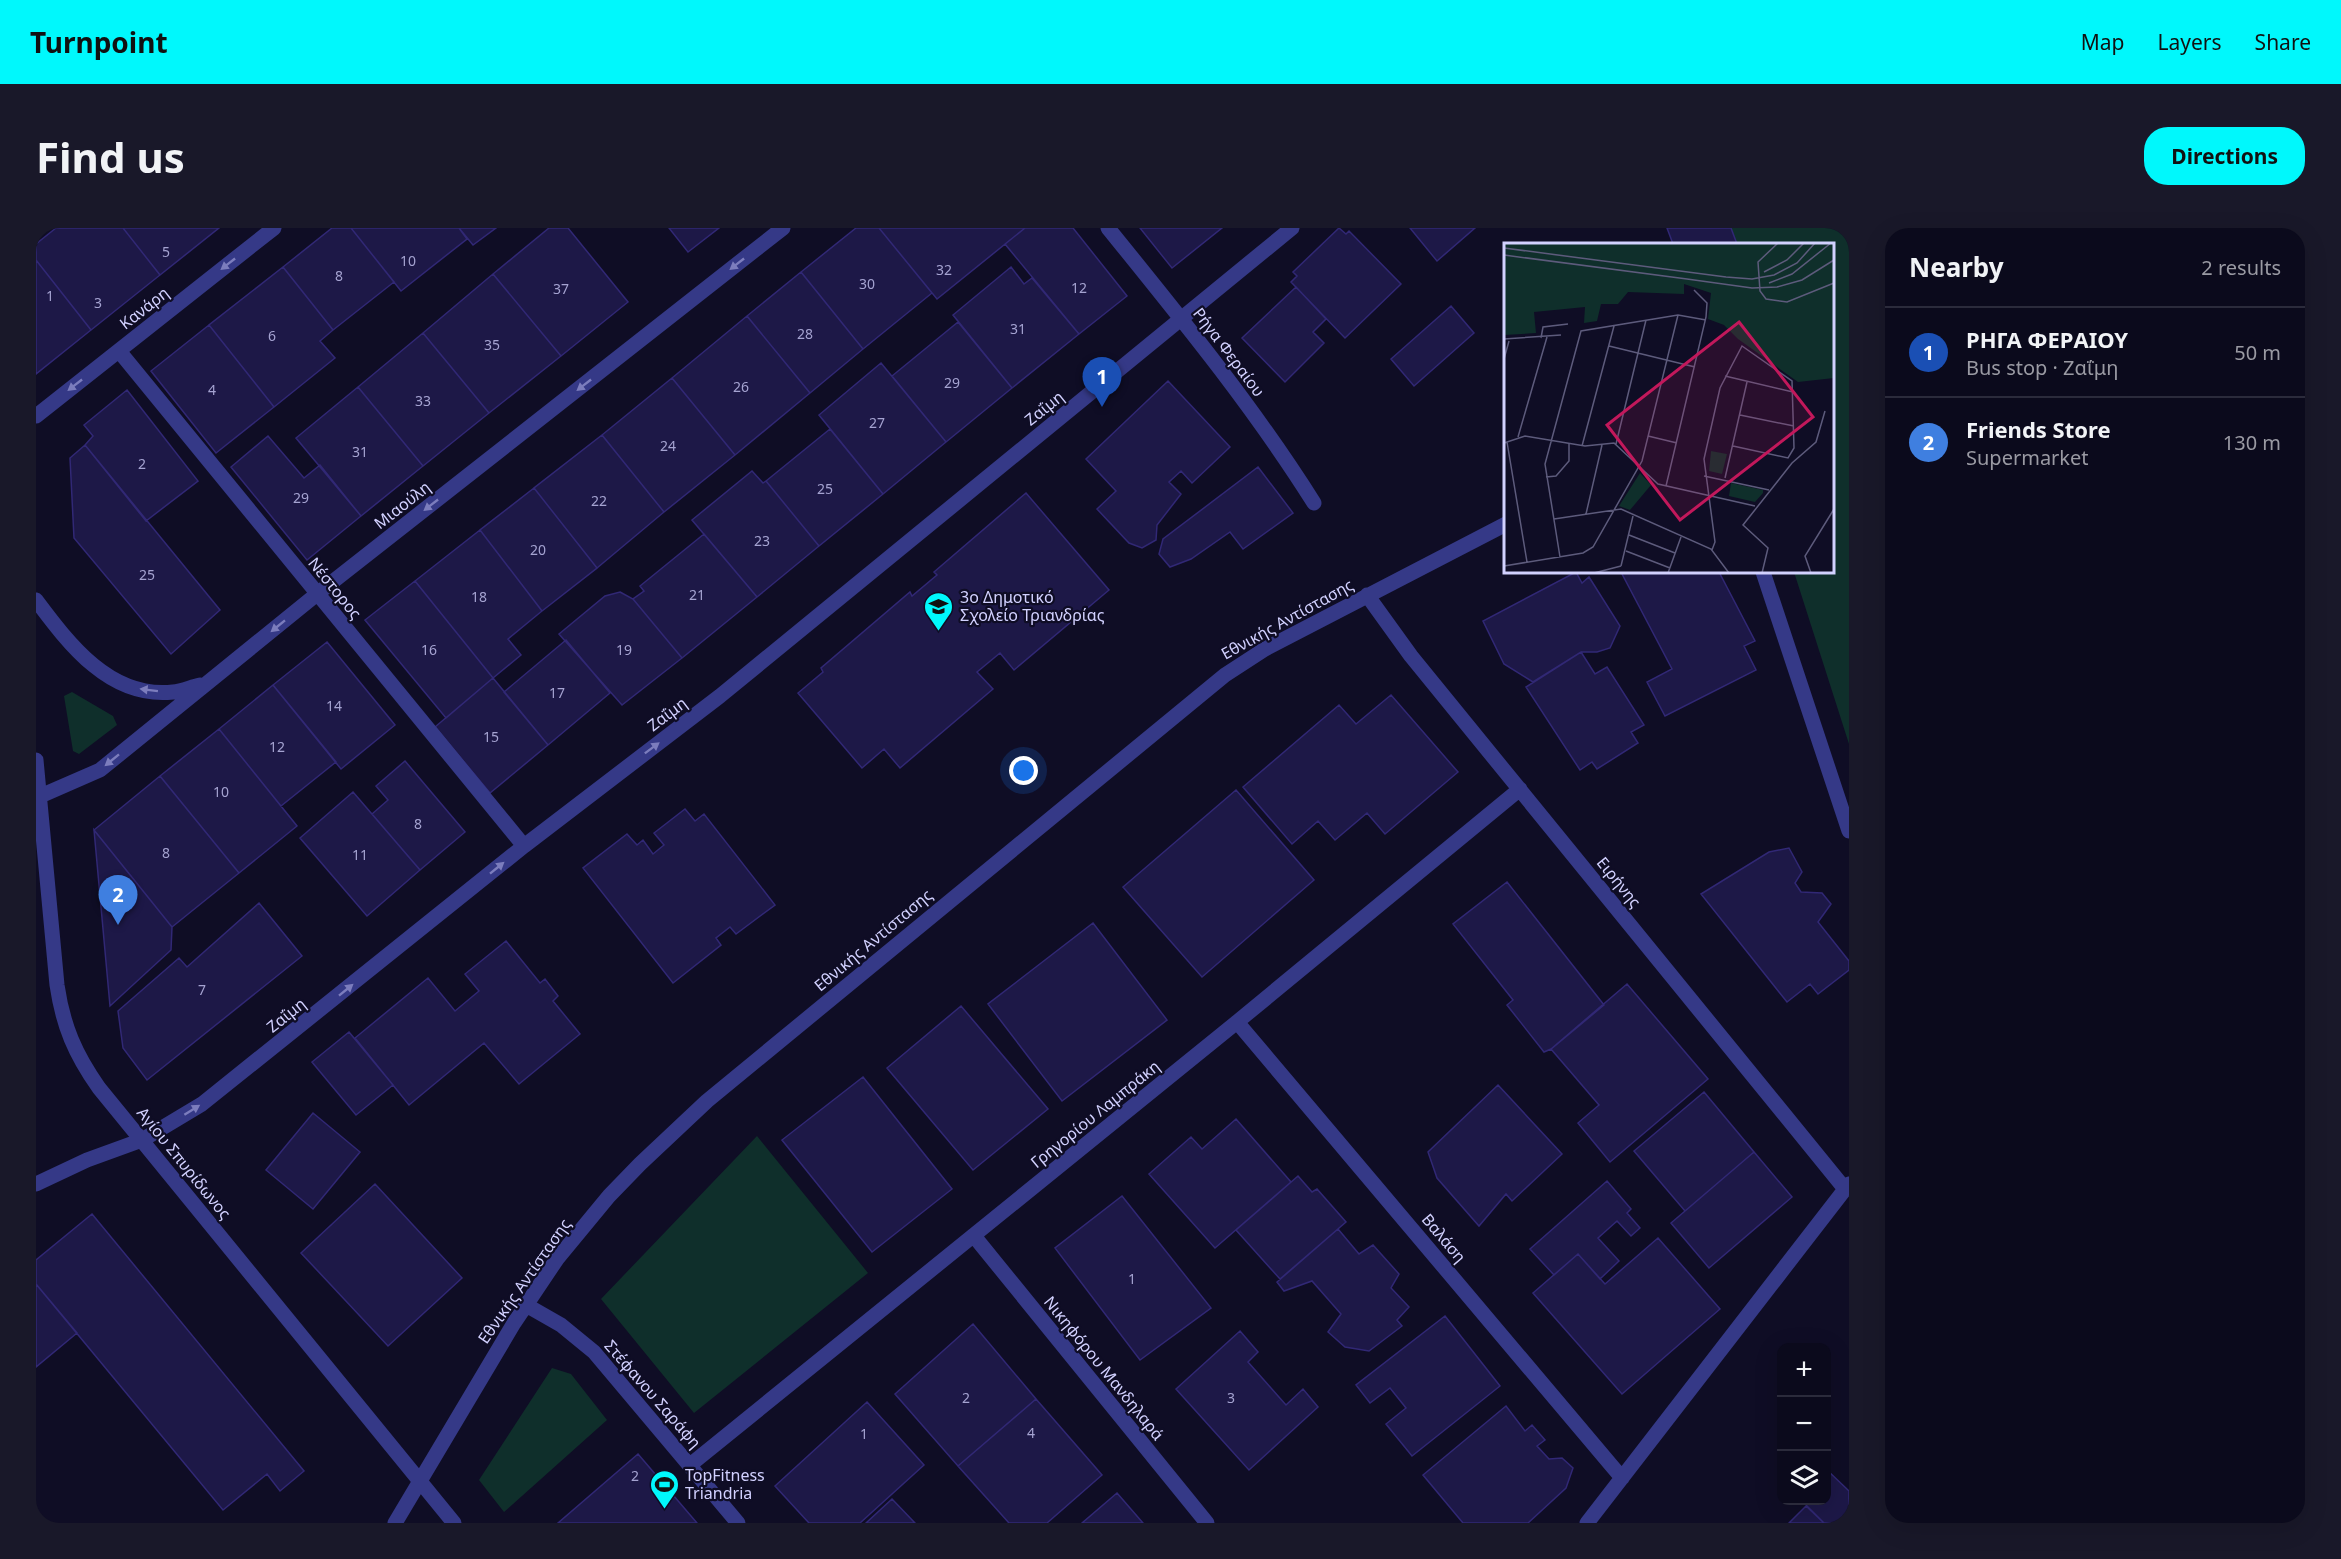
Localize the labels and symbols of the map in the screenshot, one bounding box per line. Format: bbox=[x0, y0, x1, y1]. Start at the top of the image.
house number: 5 bbox=[162, 242, 170, 261]
inset map bbox=[1504, 243, 1834, 573]
house number: 10 bbox=[400, 251, 416, 270]
one-way arrow bbox=[221, 258, 236, 270]
one-way arrow bbox=[730, 258, 745, 270]
house number: 32 bbox=[936, 260, 952, 279]
house number: 8 bbox=[335, 266, 343, 285]
house number: 30 bbox=[859, 274, 875, 293]
house number: 12 bbox=[1071, 278, 1087, 297]
house number: 37 bbox=[553, 279, 569, 298]
street label: Κανάρη bbox=[115, 282, 173, 334]
house number: 1 bbox=[46, 286, 54, 305]
house number: 3 bbox=[94, 293, 102, 312]
street label: Ρήγα Φεραίου bbox=[1188, 303, 1270, 401]
house number: 31 bbox=[1010, 319, 1026, 338]
house number: 28 bbox=[797, 324, 813, 343]
house number: 6 bbox=[268, 326, 276, 345]
house number: 35 bbox=[484, 335, 500, 354]
pin: 1 bbox=[1082, 358, 1122, 407]
house number: 29 bbox=[944, 373, 960, 392]
house number: 26 bbox=[733, 377, 749, 396]
one-way arrow bbox=[576, 378, 592, 391]
one-way arrow bbox=[68, 379, 83, 391]
house number: 4 bbox=[208, 380, 216, 399]
street label: Ζαΐμη bbox=[1020, 386, 1068, 430]
house number: 33 bbox=[415, 391, 431, 410]
house number: 27 bbox=[869, 413, 885, 432]
house number: 24 bbox=[660, 436, 676, 455]
house number: 31 bbox=[352, 442, 368, 461]
house number: 2 bbox=[138, 454, 146, 473]
street label: Μιαούλη bbox=[369, 476, 435, 534]
house number: 25 bbox=[817, 479, 833, 498]
house number: 29 bbox=[293, 488, 309, 507]
house number: 22 bbox=[591, 491, 607, 510]
one-way arrow bbox=[423, 499, 438, 511]
house number: 23 bbox=[754, 531, 770, 550]
house number: 20 bbox=[530, 540, 546, 559]
street label: Νέστορος bbox=[303, 552, 367, 624]
house number: 25 bbox=[139, 565, 155, 584]
street label: Εθνικής Αντίστασης bbox=[1217, 573, 1357, 665]
house number: 21 bbox=[689, 585, 705, 604]
place label: 3ο Δημοτικό Σχολείο Τριανδρίας bbox=[960, 586, 1105, 626]
house number: 18 bbox=[471, 587, 487, 606]
school or university icon: 3ο Δημοτικό Σχολείο Τριανδρίας bbox=[923, 590, 955, 632]
one-way arrow bbox=[270, 620, 286, 633]
house number: 16 bbox=[421, 640, 437, 659]
house number: 19 bbox=[616, 640, 632, 659]
house number: 17 bbox=[549, 683, 565, 702]
one-way arrow bbox=[139, 686, 158, 695]
street label: Ζαΐμη bbox=[643, 692, 691, 736]
house number: 14 bbox=[326, 696, 342, 715]
house number: 15 bbox=[483, 727, 499, 746]
house number: 12 bbox=[269, 737, 285, 756]
one-way arrow bbox=[644, 743, 659, 755]
one-way arrow bbox=[104, 754, 120, 767]
your location bbox=[1009, 756, 1038, 785]
house number: 10 bbox=[213, 782, 229, 801]
house number: 8 bbox=[414, 814, 422, 833]
house number: 8 bbox=[162, 843, 170, 862]
house number: 11 bbox=[352, 845, 368, 864]
street label: Ειρήνης bbox=[1592, 852, 1646, 912]
one-way arrow bbox=[490, 862, 505, 874]
pin: 2 bbox=[98, 876, 137, 925]
street label: Εθνικής Αντίστασης bbox=[809, 884, 937, 996]
house number: 7 bbox=[198, 980, 206, 999]
one-way arrow bbox=[338, 984, 353, 997]
street label: Ζαΐμη bbox=[262, 993, 310, 1037]
street label: Γρηγορίου Λαμπράκη bbox=[1026, 1055, 1164, 1173]
street label: Αγίου Σπυρίδωνος bbox=[132, 1102, 236, 1224]
one-way arrow bbox=[184, 1105, 200, 1116]
street label: Βαλάση bbox=[1417, 1209, 1471, 1267]
street label: Εθνικής Αντίστασης bbox=[473, 1214, 576, 1348]
house number: 1 bbox=[1128, 1269, 1136, 1288]
street label: Νικηφόρου Μανδηλαρά bbox=[1039, 1291, 1169, 1445]
street label: Στέφανου Σαράφη bbox=[600, 1335, 706, 1453]
house number: 2 bbox=[962, 1388, 970, 1407]
house number: 3 bbox=[1227, 1388, 1235, 1407]
house number: 4 bbox=[1027, 1423, 1035, 1442]
house number: 1 bbox=[860, 1424, 868, 1443]
place label: TopFitness Triandria bbox=[685, 1464, 765, 1504]
house number: 2 bbox=[631, 1466, 639, 1485]
sports icon: TopFitness Triandria bbox=[648, 1468, 680, 1510]

